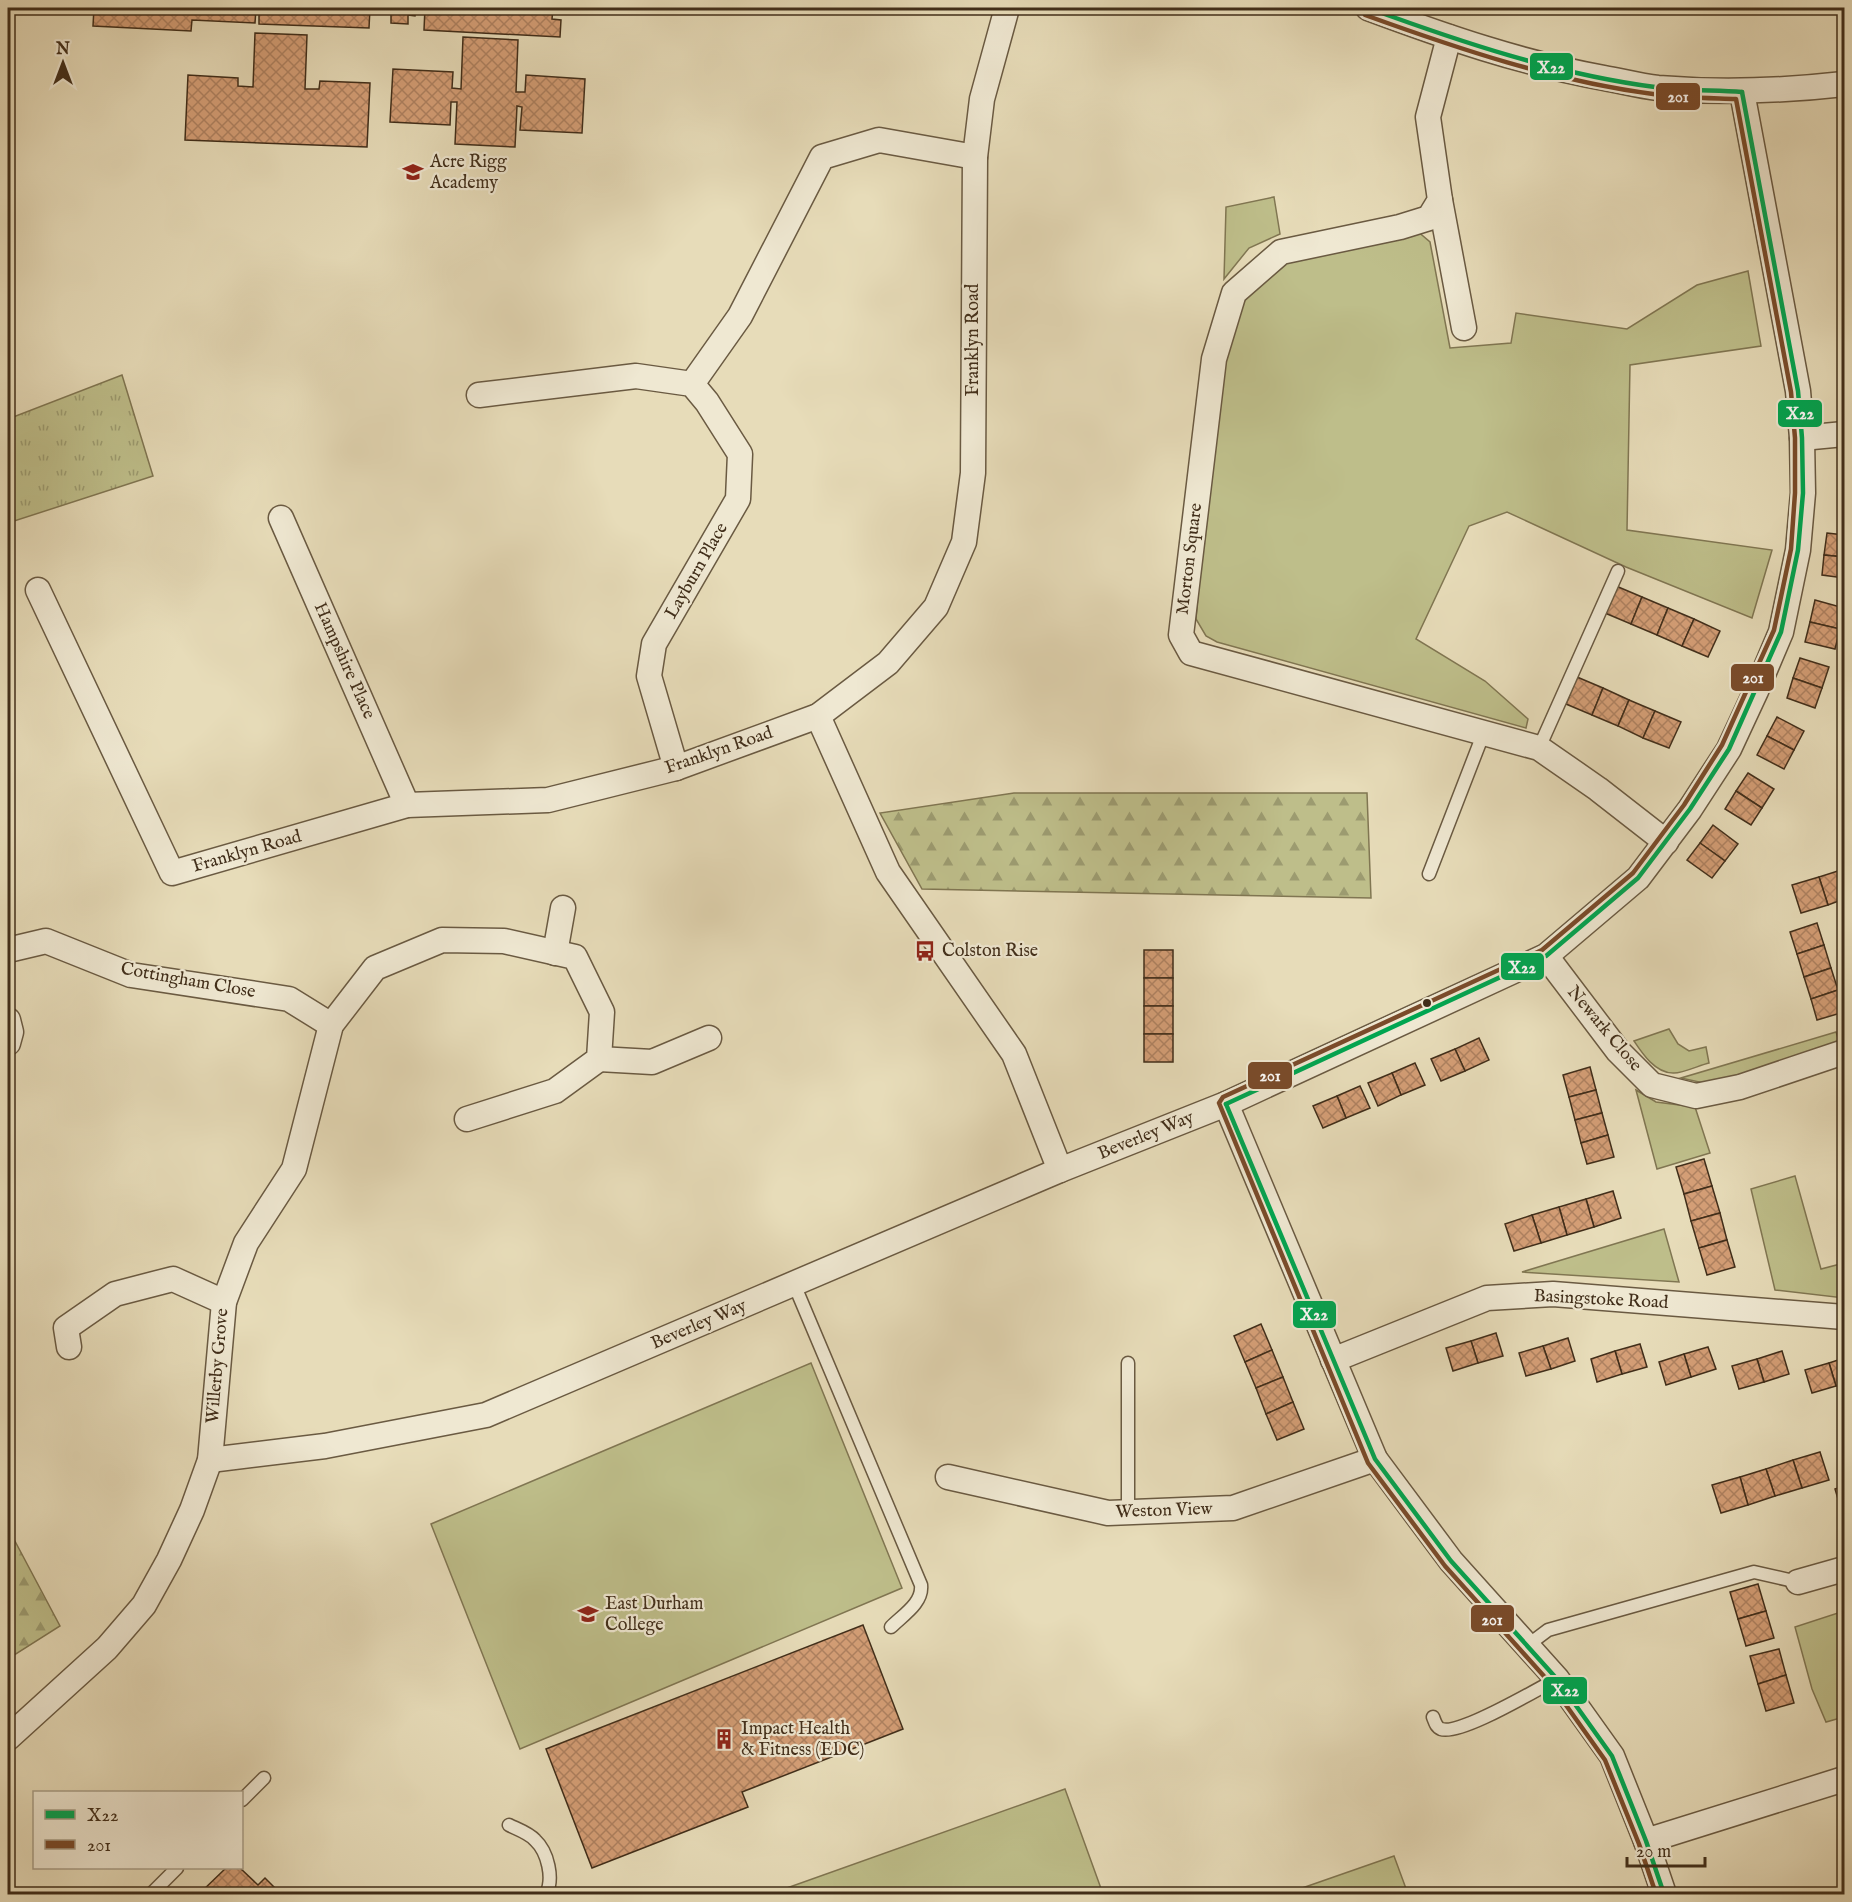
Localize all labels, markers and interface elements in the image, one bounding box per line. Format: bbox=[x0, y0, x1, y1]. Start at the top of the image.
north arrow bbox=[33, 33, 93, 93]
text: N bbox=[55, 40, 70, 60]
line badge: X22 bbox=[1529, 52, 1574, 81]
text: X22 bbox=[1536, 59, 1565, 79]
line badge: 201 bbox=[1655, 82, 1701, 111]
text: 201 bbox=[1667, 88, 1689, 108]
place label: Acre Rigg Academy bbox=[429, 151, 507, 195]
school or university icon: Acre Rigg Academy bbox=[401, 160, 425, 184]
street label: Franklyn Road bbox=[962, 283, 985, 396]
line badge: X22 bbox=[1777, 399, 1823, 428]
text: X22 bbox=[1785, 405, 1814, 425]
street label: Morton Square bbox=[1172, 502, 1208, 616]
street label: Layburn Place bbox=[660, 519, 734, 623]
street label: Hampshire Place bbox=[308, 599, 380, 723]
line badge: 201 bbox=[1730, 663, 1775, 692]
text: 201 bbox=[1742, 669, 1764, 689]
street label: Franklyn Road bbox=[662, 722, 776, 780]
street label: Franklyn Road bbox=[190, 825, 305, 879]
bus stop icon: Colston Rise bbox=[913, 939, 937, 963]
place label: Colston Rise bbox=[942, 940, 1038, 963]
line badge: X22 bbox=[1500, 952, 1545, 981]
street label: Cottingham Close bbox=[119, 958, 257, 1004]
text: X22 bbox=[1507, 959, 1536, 979]
street label: Newark Close bbox=[1561, 981, 1647, 1077]
unlabelled marker bbox=[1421, 997, 1433, 1009]
line badge: 201 bbox=[1247, 1061, 1293, 1090]
text: 201 bbox=[1259, 1067, 1281, 1087]
street label: Beverley Way bbox=[1095, 1106, 1197, 1166]
street label: Basingstoke Road bbox=[1533, 1285, 1669, 1315]
street label: Beverley Way bbox=[648, 1295, 750, 1355]
line badge: X22 bbox=[1292, 1300, 1337, 1329]
text: X22 bbox=[1299, 1306, 1328, 1326]
street label: Willerby Grove bbox=[202, 1307, 234, 1425]
street label: Weston View bbox=[1115, 1498, 1214, 1524]
place label: East Durham College bbox=[605, 1593, 703, 1637]
school or university icon: East Durham College bbox=[576, 1602, 600, 1626]
line badge: 201 bbox=[1470, 1604, 1515, 1633]
text: 201 bbox=[1481, 1611, 1503, 1631]
line badge: X22 bbox=[1542, 1676, 1588, 1705]
text: X22 bbox=[1550, 1682, 1579, 1702]
place label: Impact Health & Fitness (EDC) bbox=[741, 1718, 864, 1762]
building icon: Impact Health & Fitness (EDC) bbox=[712, 1727, 736, 1751]
legend bbox=[33, 1791, 243, 1869]
text: X22 bbox=[87, 1805, 118, 1828]
scale bar bbox=[1627, 1830, 1705, 1868]
text: 201 bbox=[87, 1835, 111, 1858]
text: 20 m bbox=[1636, 1841, 1671, 1864]

